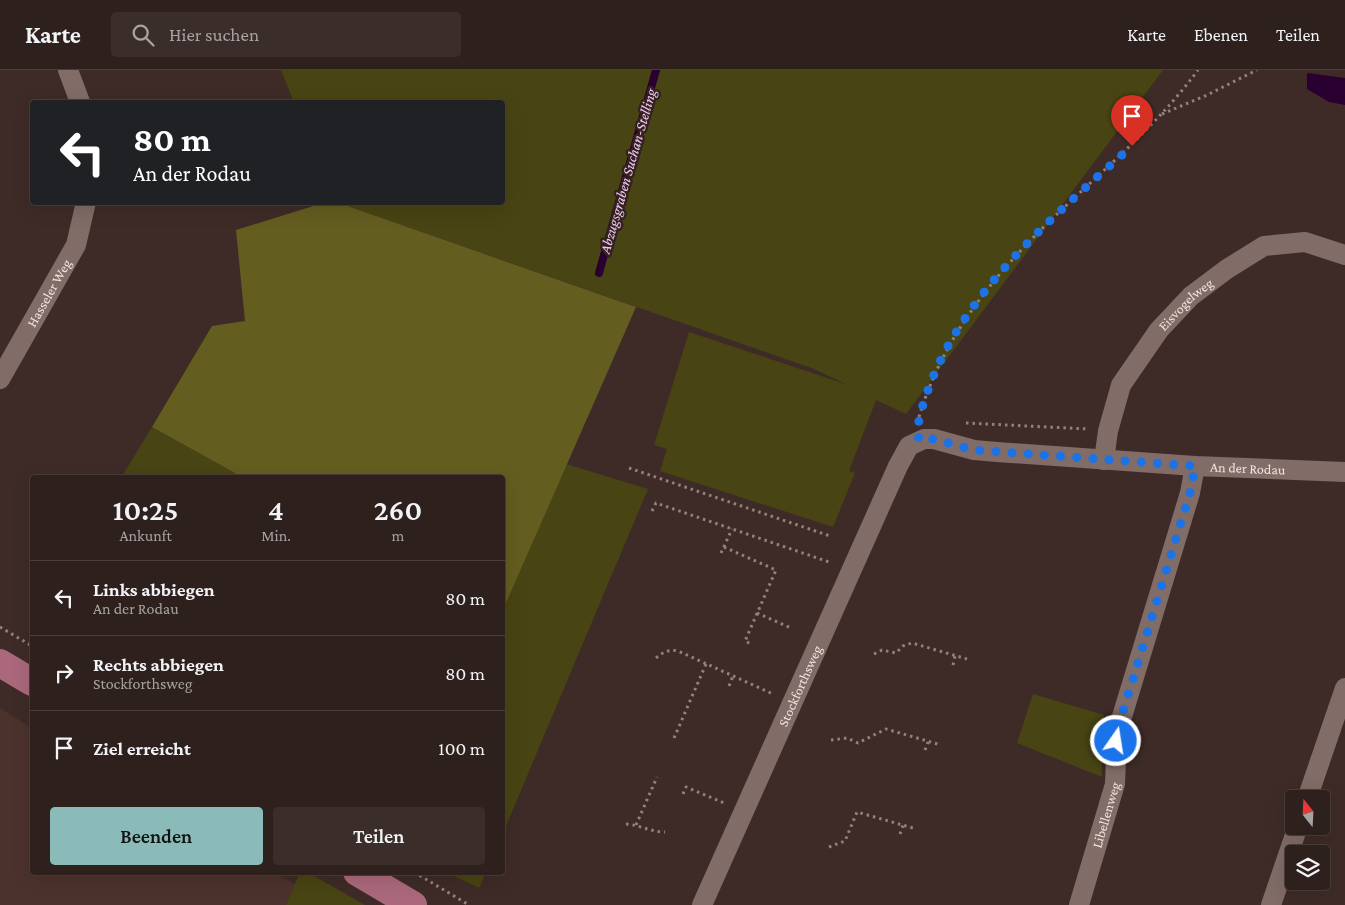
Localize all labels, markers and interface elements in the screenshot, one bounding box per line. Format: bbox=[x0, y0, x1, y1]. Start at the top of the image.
search box bbox=[111, 12, 461, 57]
text: Karte bbox=[25, 21, 81, 48]
icon: search bbox=[129, 21, 157, 49]
text: Hier suchen bbox=[169, 24, 259, 45]
text: Karte bbox=[1127, 25, 1166, 45]
text: Ebenen bbox=[1194, 25, 1248, 45]
text: Teilen bbox=[1276, 25, 1320, 45]
water label: Abzugsgraben Suchan-Stelling bbox=[597, 86, 660, 256]
pin bbox=[1111, 95, 1153, 146]
icon: arrive bbox=[1118, 102, 1146, 130]
icon: left bbox=[50, 120, 115, 185]
text: 80 m bbox=[133, 120, 211, 159]
text: An der Rodau bbox=[133, 161, 251, 186]
street label: Hasseler Weg bbox=[23, 256, 75, 330]
street label: Eisvogelweg bbox=[1155, 274, 1216, 334]
street label: An der Rodau bbox=[1210, 459, 1286, 478]
text: 10:25 bbox=[113, 493, 178, 526]
text: 4 bbox=[268, 493, 284, 526]
text: 260 bbox=[374, 493, 422, 526]
text: Ankunft bbox=[119, 527, 172, 544]
text: Min. bbox=[261, 527, 291, 544]
text: m bbox=[391, 527, 404, 544]
text: Links abbiegen bbox=[93, 579, 215, 600]
icon: left bbox=[50, 584, 78, 612]
text: 80 m bbox=[445, 588, 485, 609]
text: An der Rodau bbox=[93, 600, 179, 617]
street label: Stockforthsweg bbox=[775, 643, 825, 729]
text: Rechts abbiegen bbox=[93, 654, 224, 675]
icon: right bbox=[50, 659, 78, 687]
text: 80 m bbox=[445, 663, 485, 684]
text: Stockforthsweg bbox=[93, 675, 193, 692]
position arrow bbox=[1089, 714, 1141, 766]
icon: arrive bbox=[50, 734, 78, 762]
text: Ziel erreicht bbox=[93, 738, 191, 759]
text: 100 m bbox=[438, 738, 485, 759]
street label: Libellenweg bbox=[1088, 780, 1123, 850]
north arrow bbox=[1285, 790, 1330, 835]
map controls bbox=[1285, 790, 1330, 890]
button: Beenden bbox=[50, 807, 263, 865]
button: Teilen bbox=[273, 807, 485, 865]
button: layers bbox=[1285, 845, 1330, 890]

